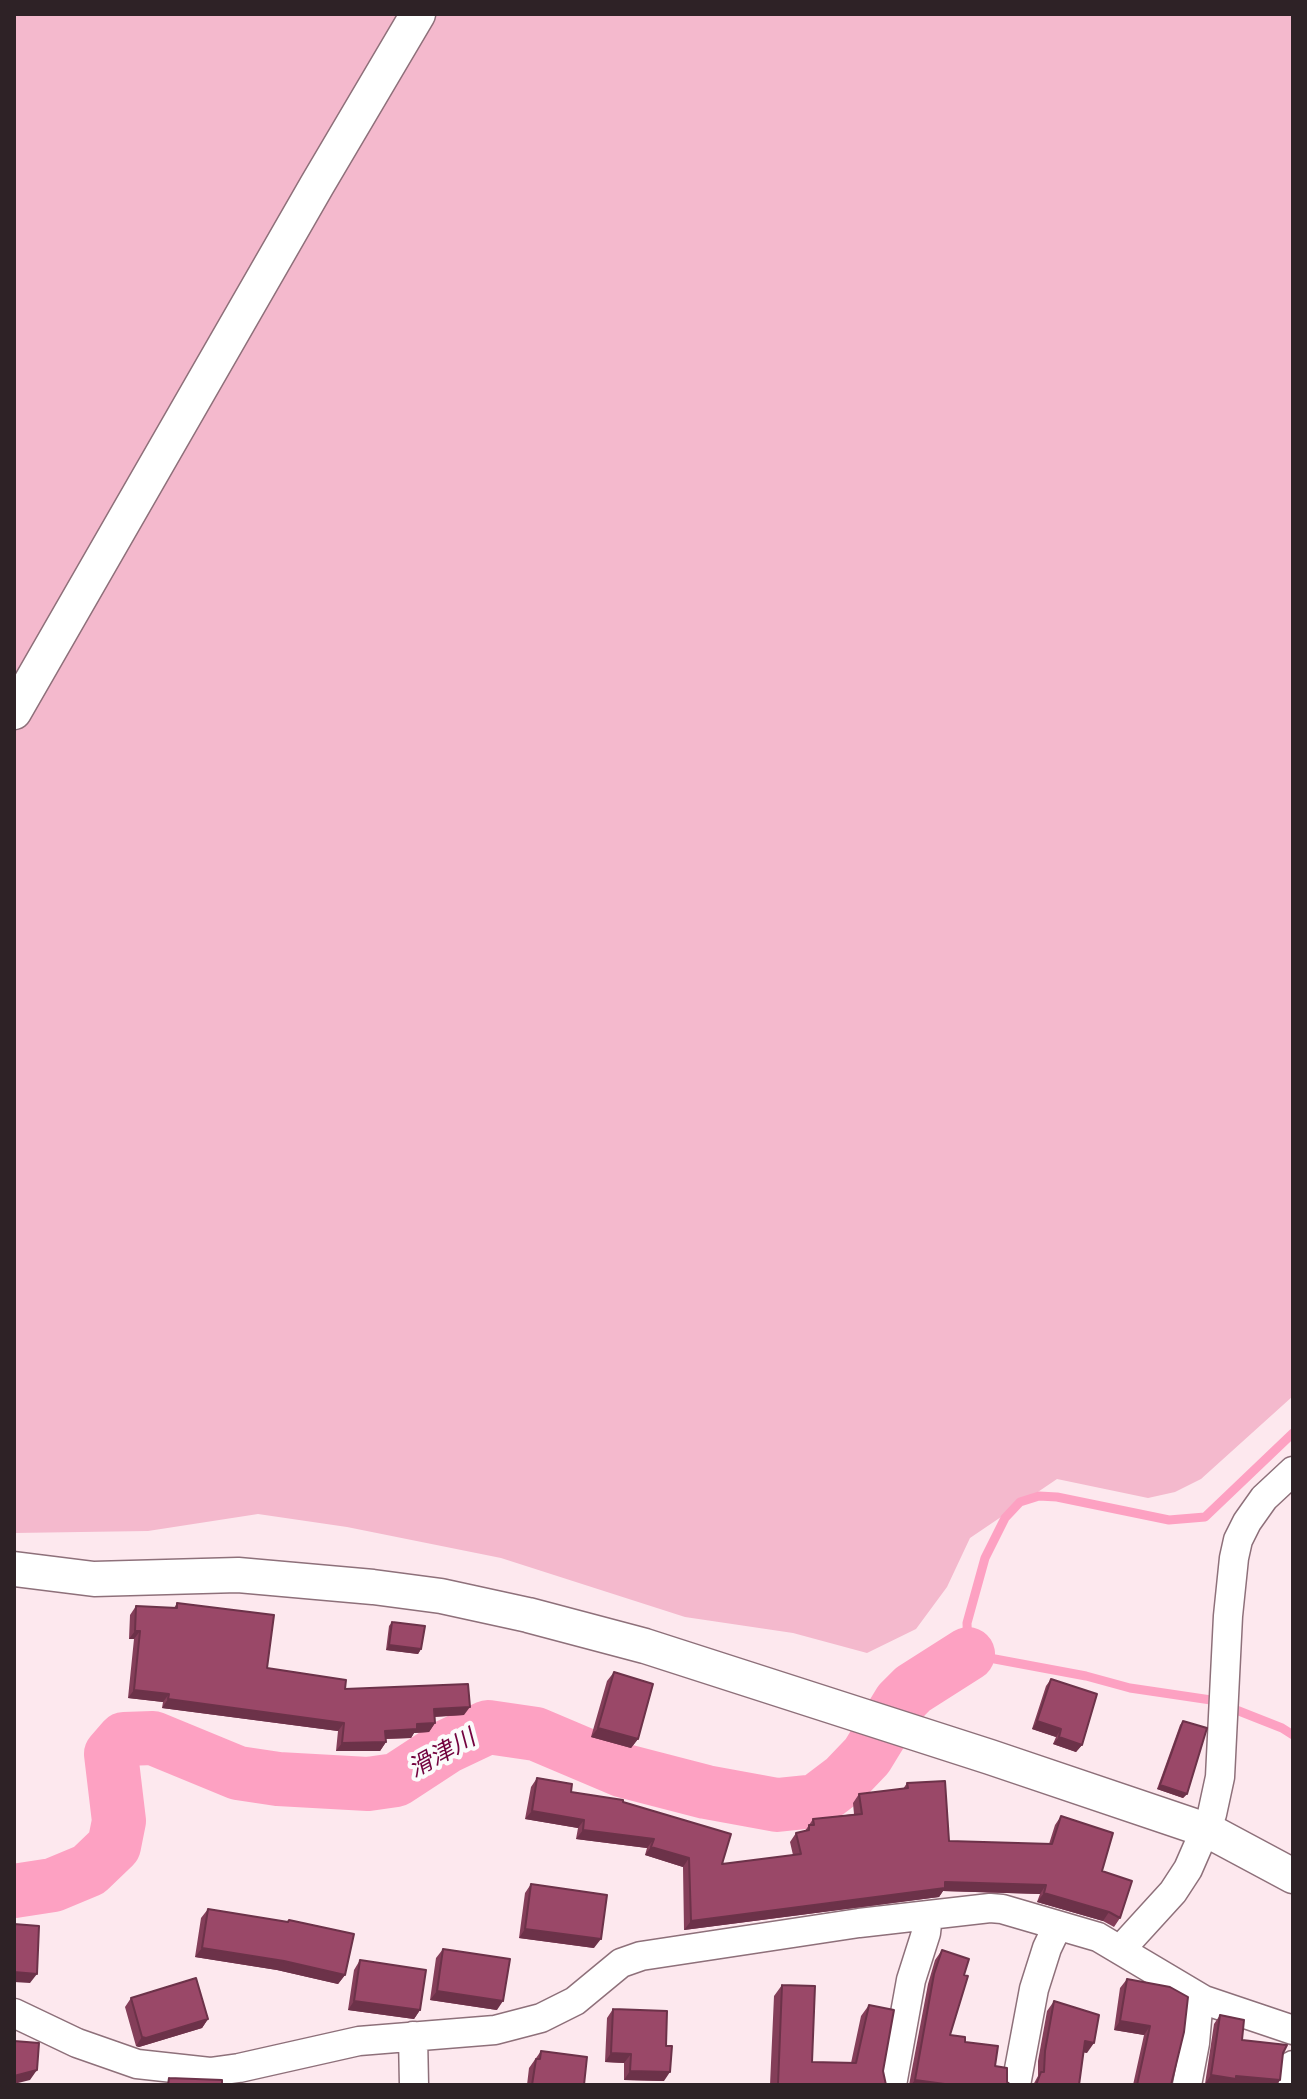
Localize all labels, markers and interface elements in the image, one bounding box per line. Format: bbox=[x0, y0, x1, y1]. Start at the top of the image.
water label: 滑津川 bbox=[404, 1724, 480, 1784]

